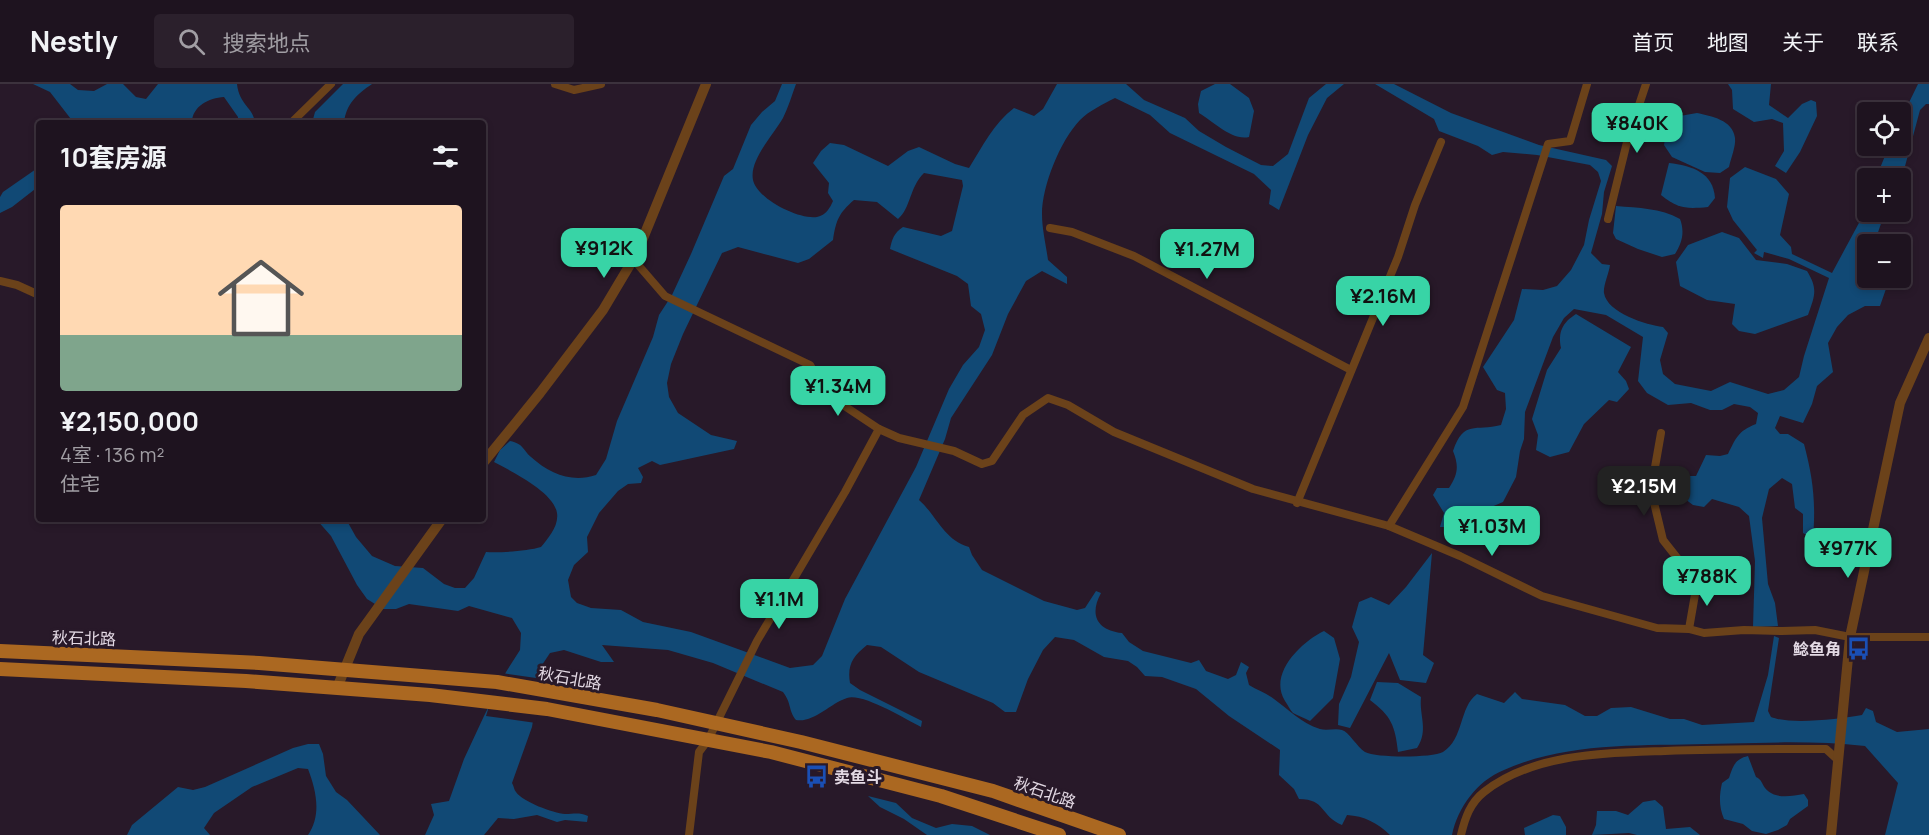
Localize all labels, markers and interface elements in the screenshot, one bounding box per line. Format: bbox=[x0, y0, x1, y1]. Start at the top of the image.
search box bbox=[154, 14, 574, 68]
text: Nestly bbox=[30, 22, 118, 60]
icon: search bbox=[175, 25, 208, 58]
text: 搜索地点 bbox=[223, 28, 311, 58]
text: 首页 bbox=[1632, 28, 1674, 56]
text: 地图 bbox=[1707, 28, 1749, 56]
text: 关于 bbox=[1782, 28, 1824, 56]
text: 联系 bbox=[1857, 28, 1899, 56]
map controls bbox=[1857, 102, 1911, 288]
button: locate bbox=[1857, 102, 1911, 156]
pin: ¥840K bbox=[1595, 103, 1679, 154]
text: ¥840K bbox=[1606, 109, 1668, 136]
text: 10套房源 bbox=[60, 139, 167, 175]
icon: filters bbox=[429, 140, 462, 173]
button: + bbox=[1857, 168, 1911, 222]
pin: ¥912K bbox=[562, 228, 646, 279]
pin: ¥1.27M bbox=[1158, 229, 1256, 280]
text: ¥912K bbox=[575, 234, 633, 261]
button: − bbox=[1857, 234, 1911, 288]
text: ¥1.27M bbox=[1174, 235, 1240, 262]
icon: home bbox=[207, 244, 315, 352]
pin: ¥2.16M bbox=[1334, 276, 1432, 327]
text: ¥2.16M bbox=[1350, 282, 1416, 309]
pin: ¥1.34M bbox=[789, 366, 887, 417]
text: ¥1.34M bbox=[804, 372, 872, 399]
text: ¥2,150,000 bbox=[60, 403, 199, 439]
text: 4室 · 136 m² bbox=[60, 441, 165, 468]
pin: ¥2.15M bbox=[1595, 466, 1693, 517]
text: 住宅 bbox=[60, 470, 100, 497]
text: ¥2.15M bbox=[1611, 472, 1677, 499]
pin: ¥1.03M bbox=[1443, 506, 1541, 557]
text: ¥1.03M bbox=[1458, 512, 1526, 539]
pin: ¥977K bbox=[1806, 528, 1890, 579]
text: ¥977K bbox=[1818, 534, 1878, 561]
pin: ¥788K bbox=[1665, 556, 1749, 607]
text: ¥788K bbox=[1677, 562, 1737, 589]
pin: ¥1.1M bbox=[737, 579, 821, 630]
text: ¥1.1M bbox=[754, 585, 804, 612]
street label: 秋石北路 bbox=[52, 626, 116, 650]
bus stop icon: 鲶鱼角 bbox=[1846, 636, 1872, 662]
place label: 鲶鱼角 bbox=[1793, 638, 1841, 660]
street label: 秋石北路 bbox=[537, 662, 603, 694]
bus stop icon: 卖鱼斗 bbox=[803, 764, 829, 790]
place label: 卖鱼斗 bbox=[834, 766, 882, 788]
street label: 秋石北路 bbox=[1011, 771, 1079, 813]

